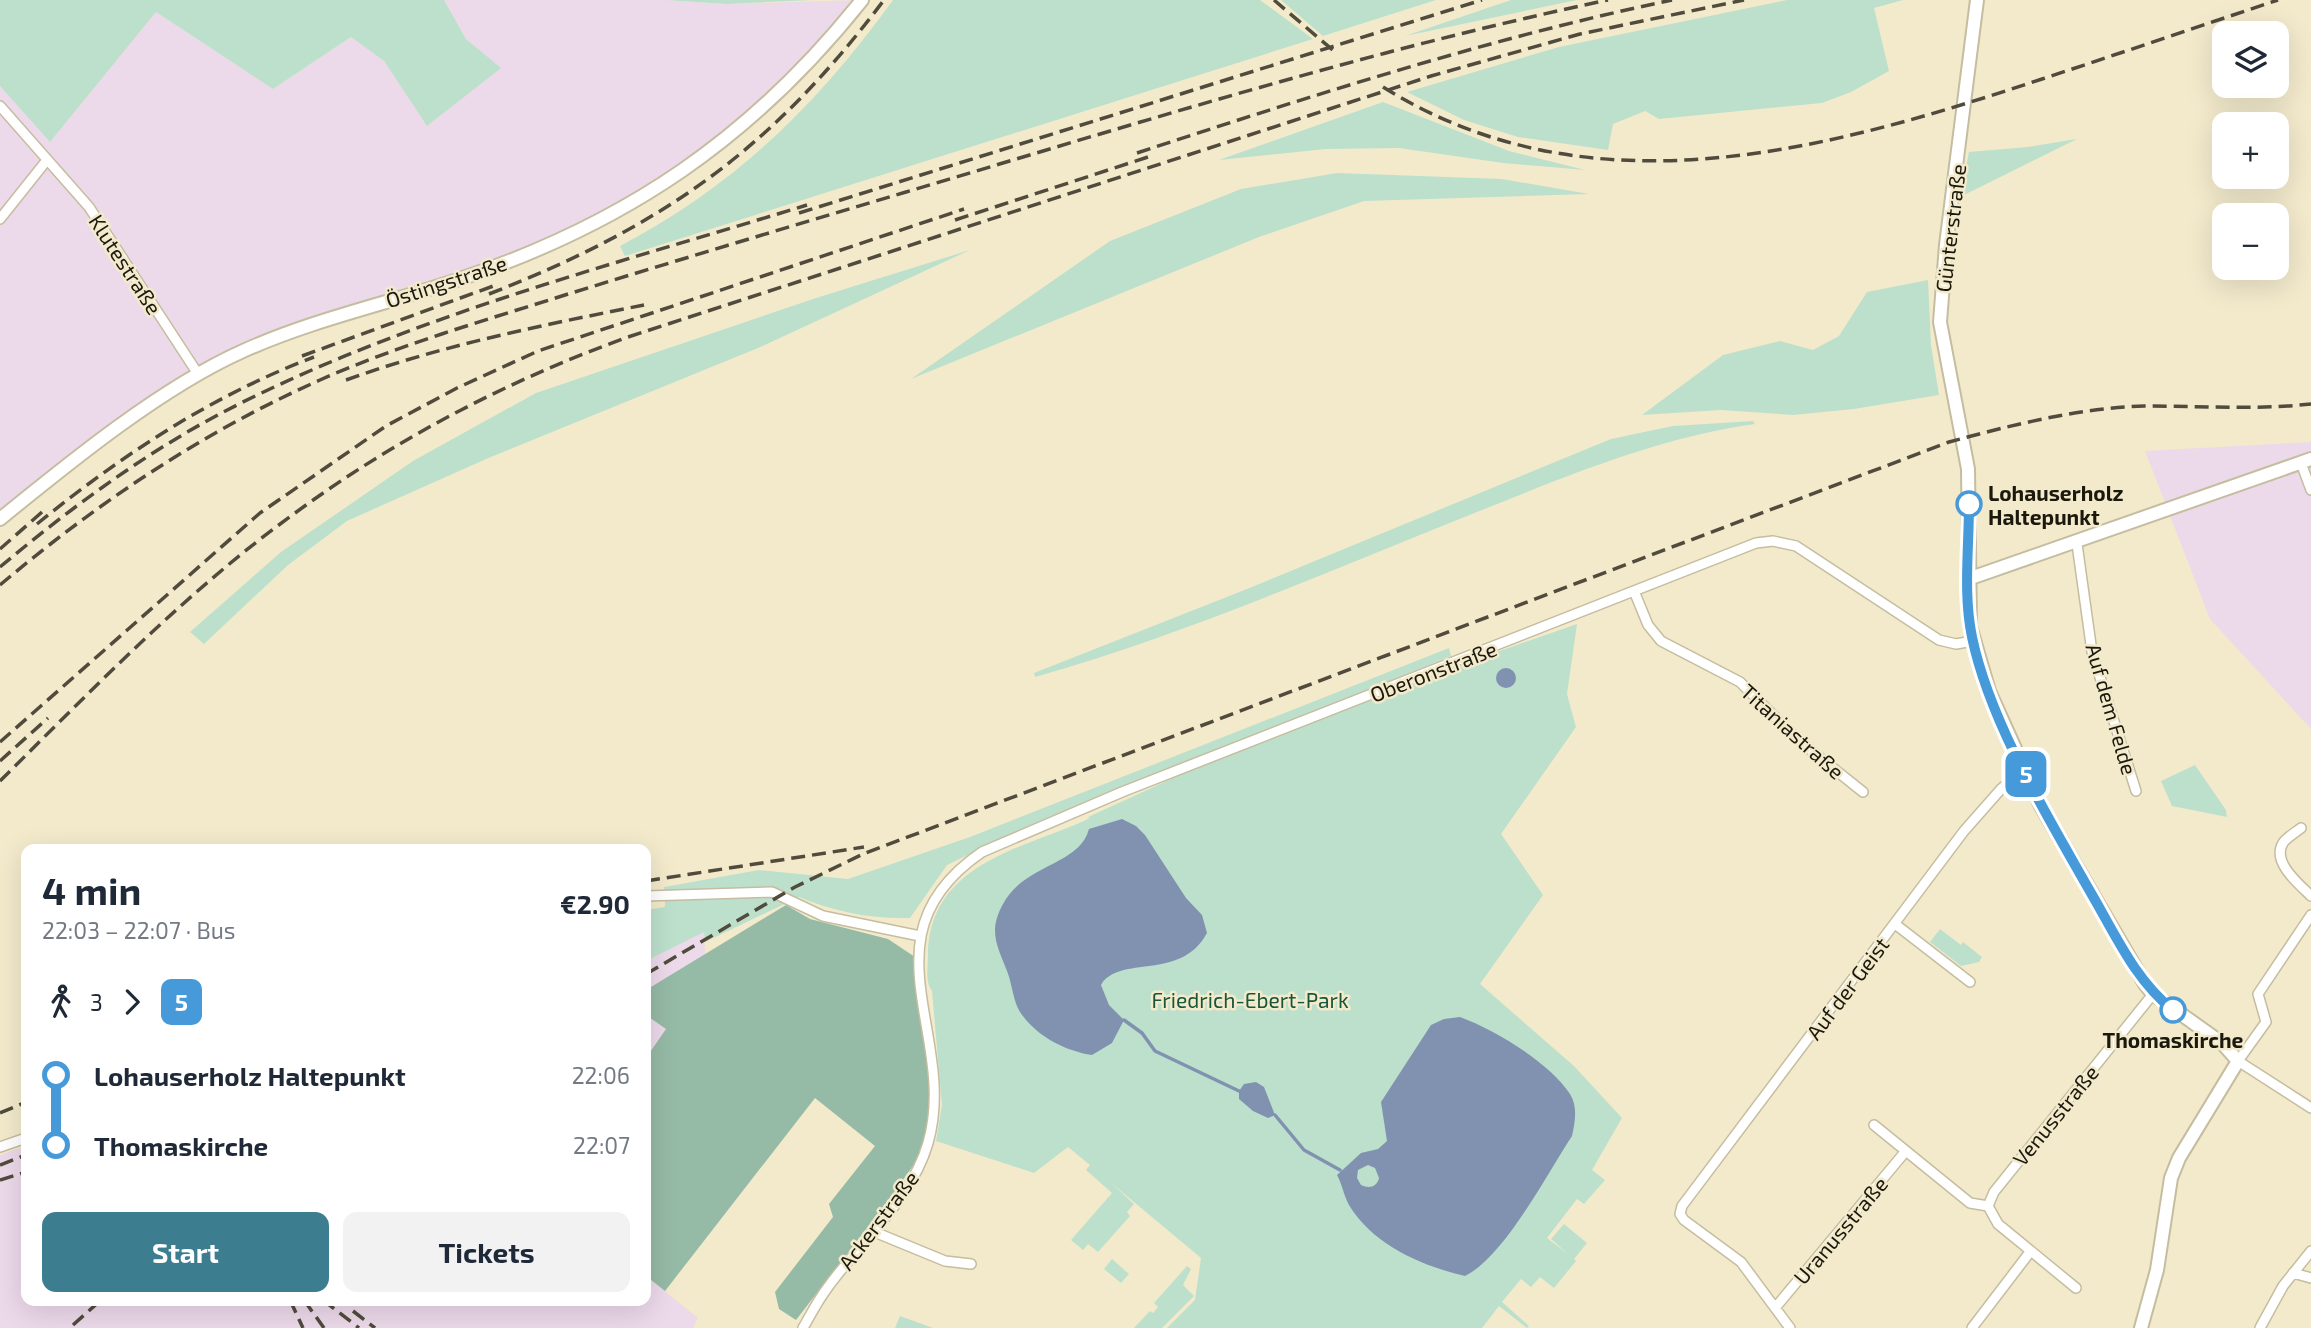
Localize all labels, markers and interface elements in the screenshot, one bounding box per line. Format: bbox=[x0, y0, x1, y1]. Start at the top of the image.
map controls bbox=[2212, 21, 2289, 280]
button: layers bbox=[2212, 21, 2289, 98]
button: + bbox=[2212, 112, 2289, 189]
street label: Günterstraße bbox=[1930, 162, 1970, 294]
button: − bbox=[2212, 203, 2289, 280]
street label: Klutestraße bbox=[84, 209, 168, 319]
street label: Östingstraße bbox=[382, 250, 510, 312]
place label: Lohauserholz Haltepunkt bbox=[1988, 480, 2124, 529]
marker: Lohauserholz Haltepunkt bbox=[1956, 491, 1982, 517]
street label: Oberonstraße bbox=[1366, 635, 1500, 707]
street label: Auf dem Felde bbox=[2081, 640, 2143, 778]
street label: Titaniastraße bbox=[1736, 678, 1850, 784]
line badge: 5 bbox=[2003, 751, 2049, 797]
text: 5 bbox=[2019, 759, 2033, 788]
text: 4 min bbox=[42, 867, 141, 913]
text: €2.90 bbox=[560, 888, 630, 919]
text: 22:03 – 22:07 · Bus bbox=[42, 916, 235, 944]
street label: Auf der Geist bbox=[1800, 932, 1894, 1044]
icon: walk bbox=[42, 983, 80, 1021]
icon: forward bbox=[113, 983, 151, 1021]
text: 5 bbox=[175, 987, 188, 1016]
park label: Friedrich-Ebert-Park bbox=[1151, 987, 1349, 1012]
text: 3 bbox=[90, 988, 103, 1016]
marker: Thomaskirche bbox=[2160, 997, 2186, 1023]
place label: Thomaskirche bbox=[2103, 1027, 2244, 1052]
text: Lohauserholz Haltepunkt bbox=[94, 1060, 406, 1091]
street label: Venusstraße bbox=[2007, 1060, 2103, 1170]
text: 22:06 bbox=[572, 1061, 630, 1089]
text: Thomaskirche bbox=[94, 1130, 268, 1161]
text: 22:07 bbox=[573, 1131, 630, 1159]
street label: Ackerstraße bbox=[833, 1166, 923, 1274]
street label: Uranusstraße bbox=[1788, 1171, 1892, 1289]
button: Start bbox=[42, 1212, 329, 1292]
button: Tickets bbox=[343, 1212, 630, 1292]

